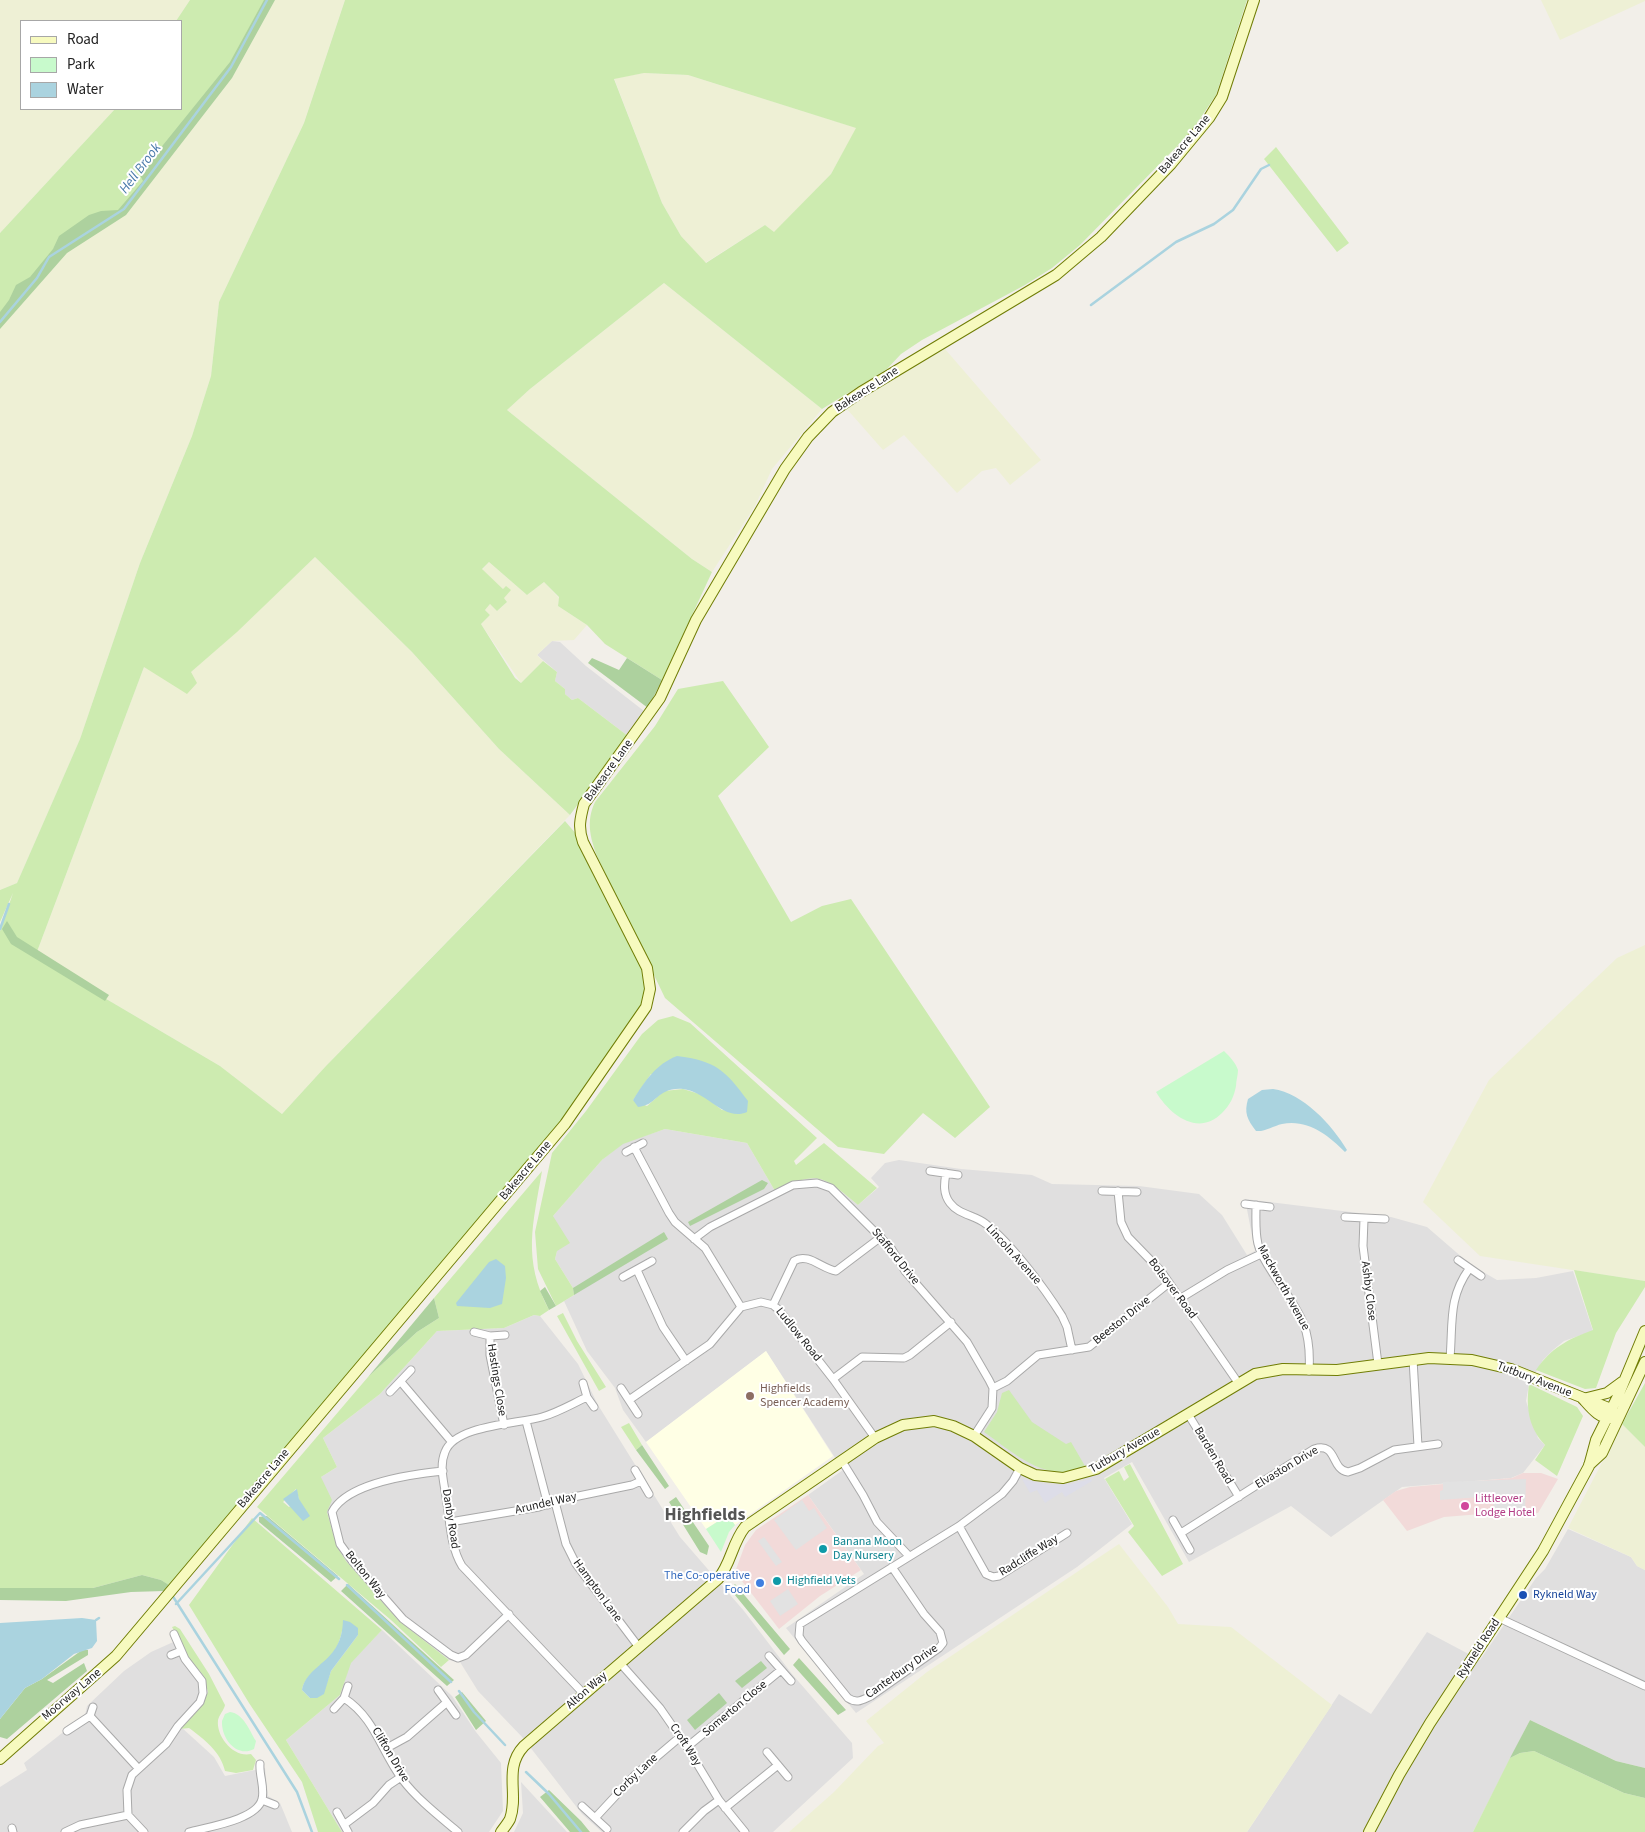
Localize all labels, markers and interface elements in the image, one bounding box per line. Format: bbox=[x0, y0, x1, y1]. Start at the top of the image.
legend bbox=[20, 20, 182, 110]
text: Road bbox=[67, 29, 99, 50]
text: Park bbox=[67, 54, 95, 75]
text: Water bbox=[67, 79, 103, 100]
street label: Bakeacre Lane bbox=[1156, 112, 1214, 178]
water label: Hell Brook bbox=[117, 140, 165, 198]
street label: Bakeacre Lane bbox=[832, 364, 902, 416]
street label: Bakeacre Lane bbox=[582, 737, 636, 805]
street label: Bakeacre Lane bbox=[497, 1138, 555, 1204]
street label: Lincoln Avenue bbox=[982, 1222, 1044, 1288]
street label: Stafford Drive bbox=[868, 1226, 922, 1288]
street label: Mackworth Avenue bbox=[1254, 1243, 1312, 1333]
street label: Bolsover Road bbox=[1145, 1256, 1199, 1322]
street label: Ashby Close bbox=[1357, 1260, 1379, 1322]
street label: Beeston Drive bbox=[1091, 1294, 1153, 1348]
street label: Ludlow Road bbox=[772, 1305, 824, 1365]
street label: Hastings Close bbox=[483, 1343, 509, 1417]
street label: Tutbury Avenue bbox=[1495, 1359, 1573, 1401]
place label: Highfields Spencer Academy bbox=[760, 1382, 849, 1410]
marker: Highfields Spencer Academy bbox=[744, 1390, 756, 1402]
street label: Tutbury Avenue bbox=[1087, 1425, 1163, 1477]
street label: Barden Road bbox=[1190, 1425, 1236, 1487]
street label: Elvaston Drive bbox=[1253, 1444, 1321, 1492]
street label: Bakeacre Lane bbox=[235, 1446, 293, 1512]
street label: Danby Road bbox=[438, 1488, 462, 1550]
street label: Arundel Way bbox=[514, 1490, 578, 1518]
place label: Littleover Lodge Hotel bbox=[1475, 1492, 1535, 1520]
marker: Littleover Lodge Hotel bbox=[1459, 1500, 1471, 1512]
district label: Highfields bbox=[665, 1505, 745, 1527]
street label: Radcliffe Way bbox=[997, 1532, 1061, 1580]
place label: Banana Moon Day Nursery bbox=[833, 1535, 902, 1563]
marker: Banana Moon Day Nursery bbox=[817, 1543, 829, 1555]
street label: Bolton Way bbox=[342, 1548, 388, 1602]
street label: Hampton Lane bbox=[569, 1557, 625, 1625]
place label: The Co-operative Food bbox=[664, 1569, 750, 1597]
place label: Highfield Vets bbox=[787, 1574, 856, 1588]
marker: Highfield Vets bbox=[771, 1575, 783, 1587]
marker: The Co-operative Food bbox=[754, 1577, 766, 1589]
place label: Rykneld Way bbox=[1533, 1588, 1597, 1602]
marker: Rykneld Way bbox=[1517, 1589, 1529, 1601]
street label: Rykneld Road bbox=[1454, 1616, 1504, 1682]
street label: Canterbury Drive bbox=[863, 1642, 941, 1702]
street label: Moorway Lane bbox=[39, 1666, 105, 1724]
street label: Alton Way bbox=[563, 1669, 611, 1713]
street label: Somerton Close bbox=[700, 1678, 770, 1740]
street label: Croft Way bbox=[666, 1721, 704, 1769]
street label: Clifton Drive bbox=[368, 1725, 412, 1785]
street label: Corby Lane bbox=[611, 1751, 661, 1801]

